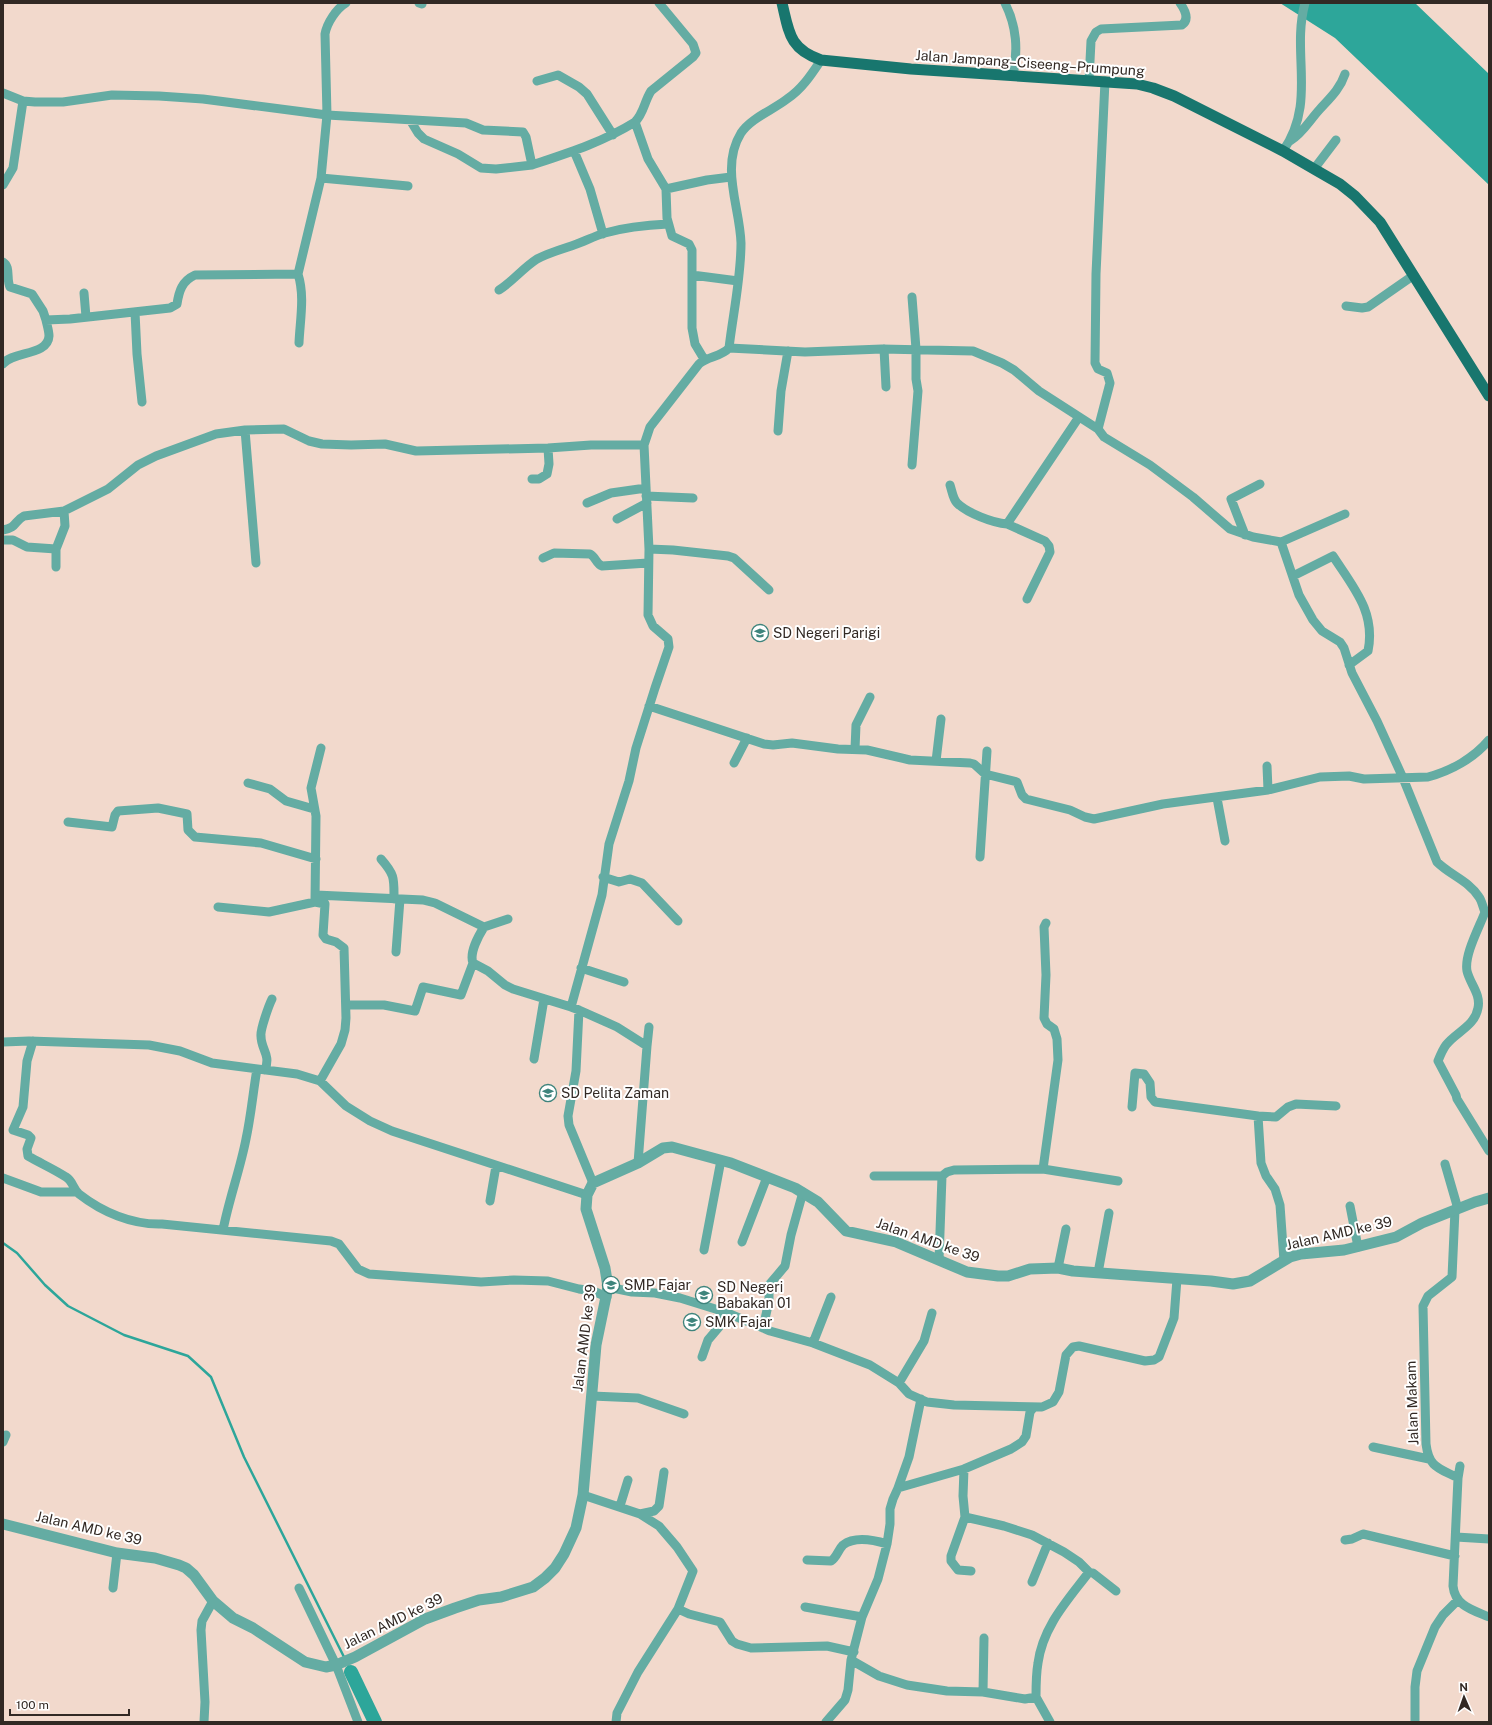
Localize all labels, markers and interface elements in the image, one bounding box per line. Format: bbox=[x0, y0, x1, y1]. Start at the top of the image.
street label: Jalan Jampang–Ciseeng–Prumpung bbox=[915, 47, 1146, 79]
school or university icon: SD Negeri Parigi bbox=[750, 623, 770, 643]
place label: SD Negeri Parigi bbox=[773, 625, 880, 641]
school or university icon: SD Pelita Zaman bbox=[538, 1083, 558, 1103]
place label: SD Pelita Zaman bbox=[561, 1085, 669, 1101]
street label: Jalan AMD ke 39 bbox=[1284, 1213, 1394, 1253]
street label: Jalan AMD ke 39 bbox=[874, 1215, 982, 1265]
school or university icon: SMP Fajar bbox=[601, 1275, 621, 1295]
place label: SMP Fajar bbox=[624, 1277, 691, 1293]
place label: SD Negeri Babakan 01 bbox=[717, 1279, 791, 1311]
street label: Jalan AMD ke 39 bbox=[569, 1283, 599, 1393]
school or university icon: SD Negeri Babakan 01 bbox=[694, 1285, 714, 1305]
school or university icon: SMK Fajar bbox=[682, 1312, 702, 1332]
place label: SMK Fajar bbox=[705, 1314, 773, 1330]
street label: Jalan Makam bbox=[1403, 1361, 1421, 1445]
street label: Jalan AMD ke 39 bbox=[34, 1508, 144, 1548]
street label: Jalan AMD ke 39 bbox=[341, 1590, 445, 1652]
north arrow bbox=[1444, 1677, 1484, 1717]
text: N bbox=[1459, 1681, 1468, 1693]
scale bar bbox=[10, 1691, 129, 1717]
text: 100 m bbox=[16, 1698, 49, 1712]

